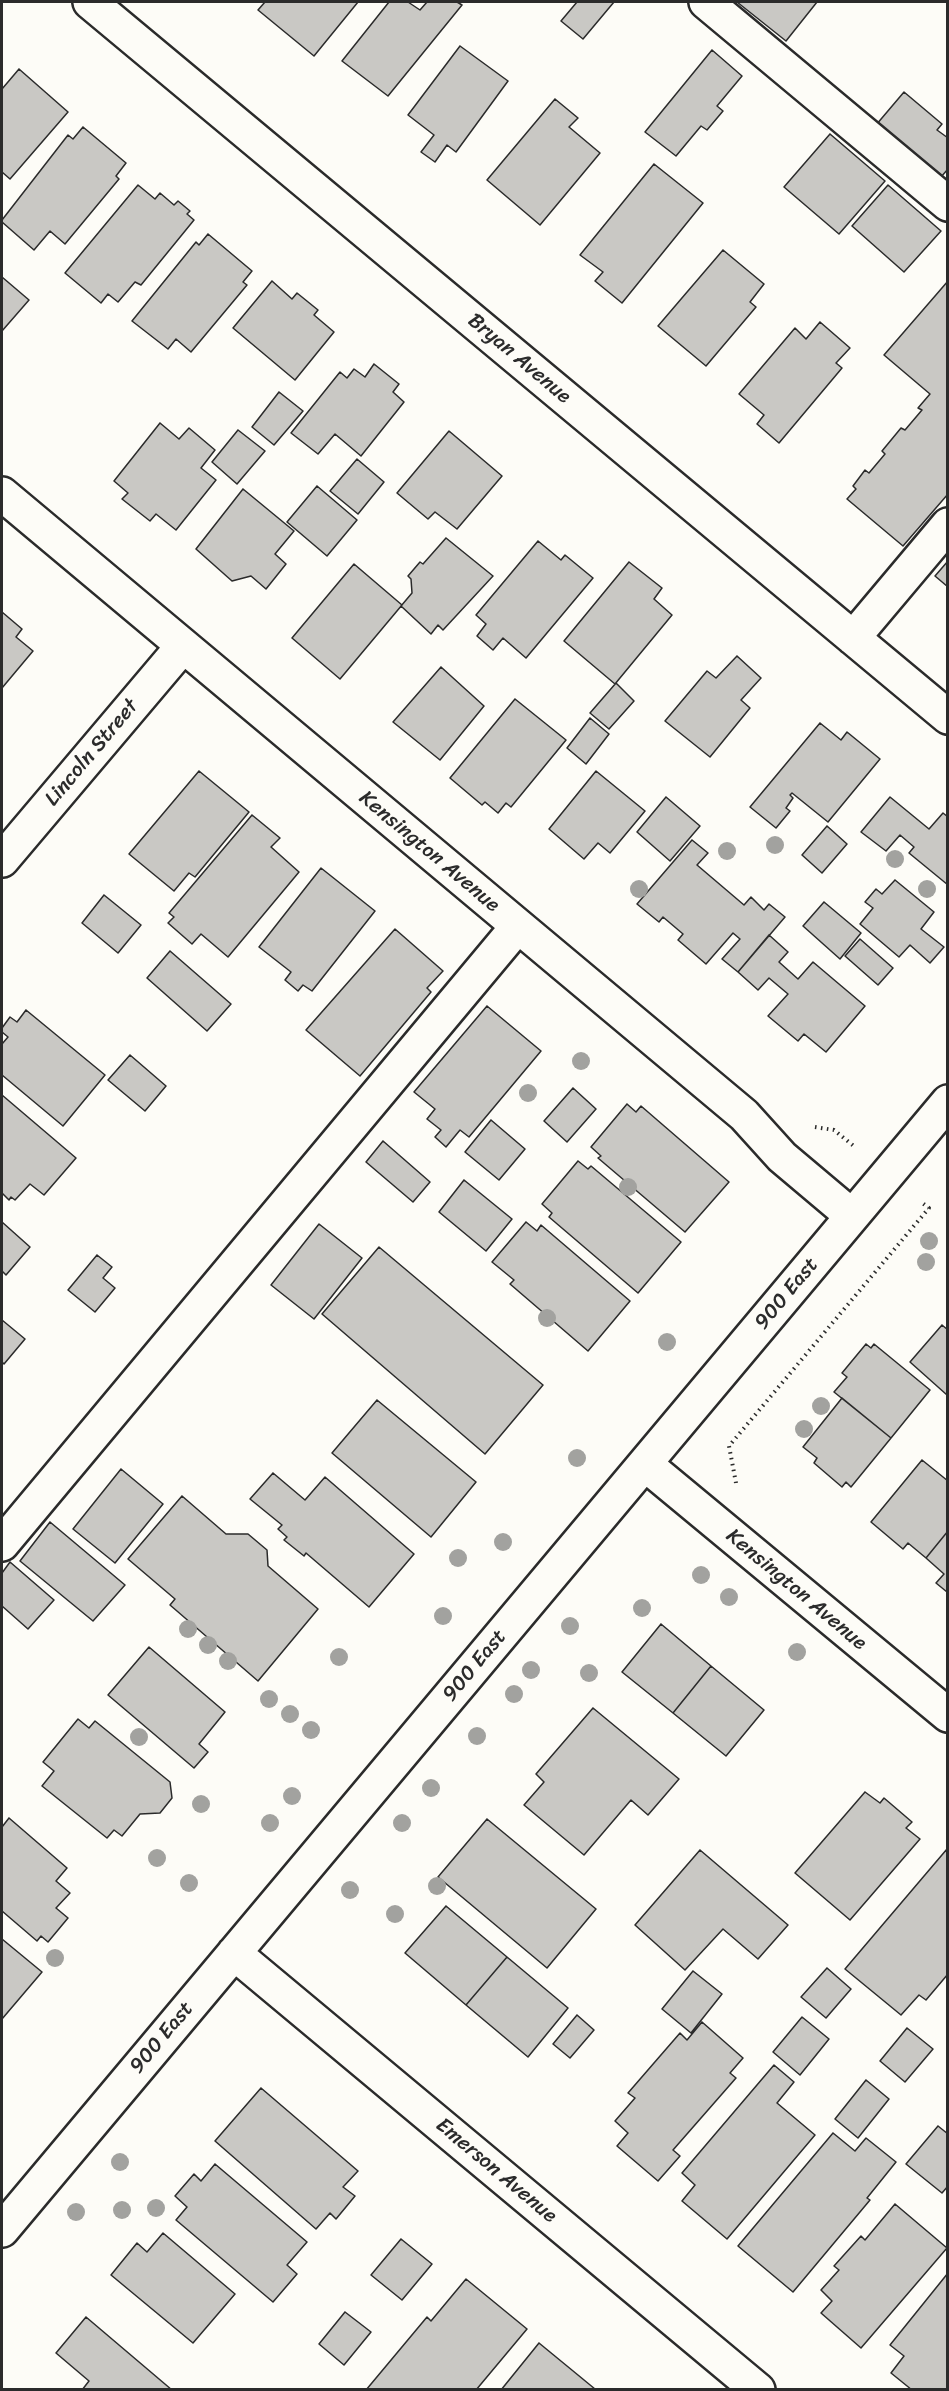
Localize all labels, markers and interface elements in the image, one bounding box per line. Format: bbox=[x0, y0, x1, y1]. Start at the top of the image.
street label: Bryan Avenue bbox=[462, 308, 576, 410]
street label: Lincoln Street bbox=[40, 694, 144, 812]
street label: Kensington Avenue bbox=[354, 786, 504, 918]
street label: 900 East bbox=[750, 1253, 824, 1335]
street label: Kensington Avenue bbox=[721, 1524, 871, 1656]
street label: 900 East bbox=[438, 1625, 512, 1707]
street label: 900 East bbox=[125, 1997, 199, 2079]
street label: Emerson Avenue bbox=[430, 2113, 562, 2229]

